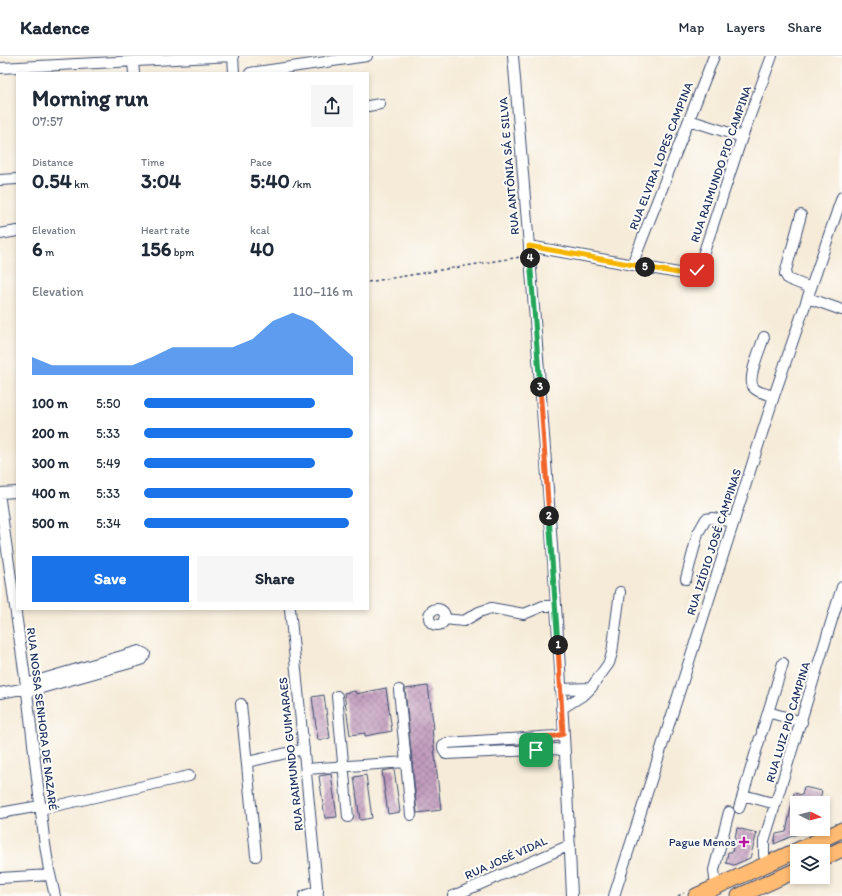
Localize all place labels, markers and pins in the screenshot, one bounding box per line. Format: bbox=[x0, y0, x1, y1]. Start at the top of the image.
pin: 4 bbox=[520, 248, 540, 268]
pin bbox=[680, 253, 714, 287]
pin: 5 bbox=[635, 257, 655, 277]
pin: 3 bbox=[530, 377, 550, 397]
pin: 2 bbox=[539, 506, 559, 526]
pin: 1 bbox=[548, 635, 568, 655]
pin bbox=[519, 733, 553, 767]
place label: Pague Menos bbox=[669, 835, 736, 849]
marker: Pague Menos bbox=[739, 837, 749, 847]

